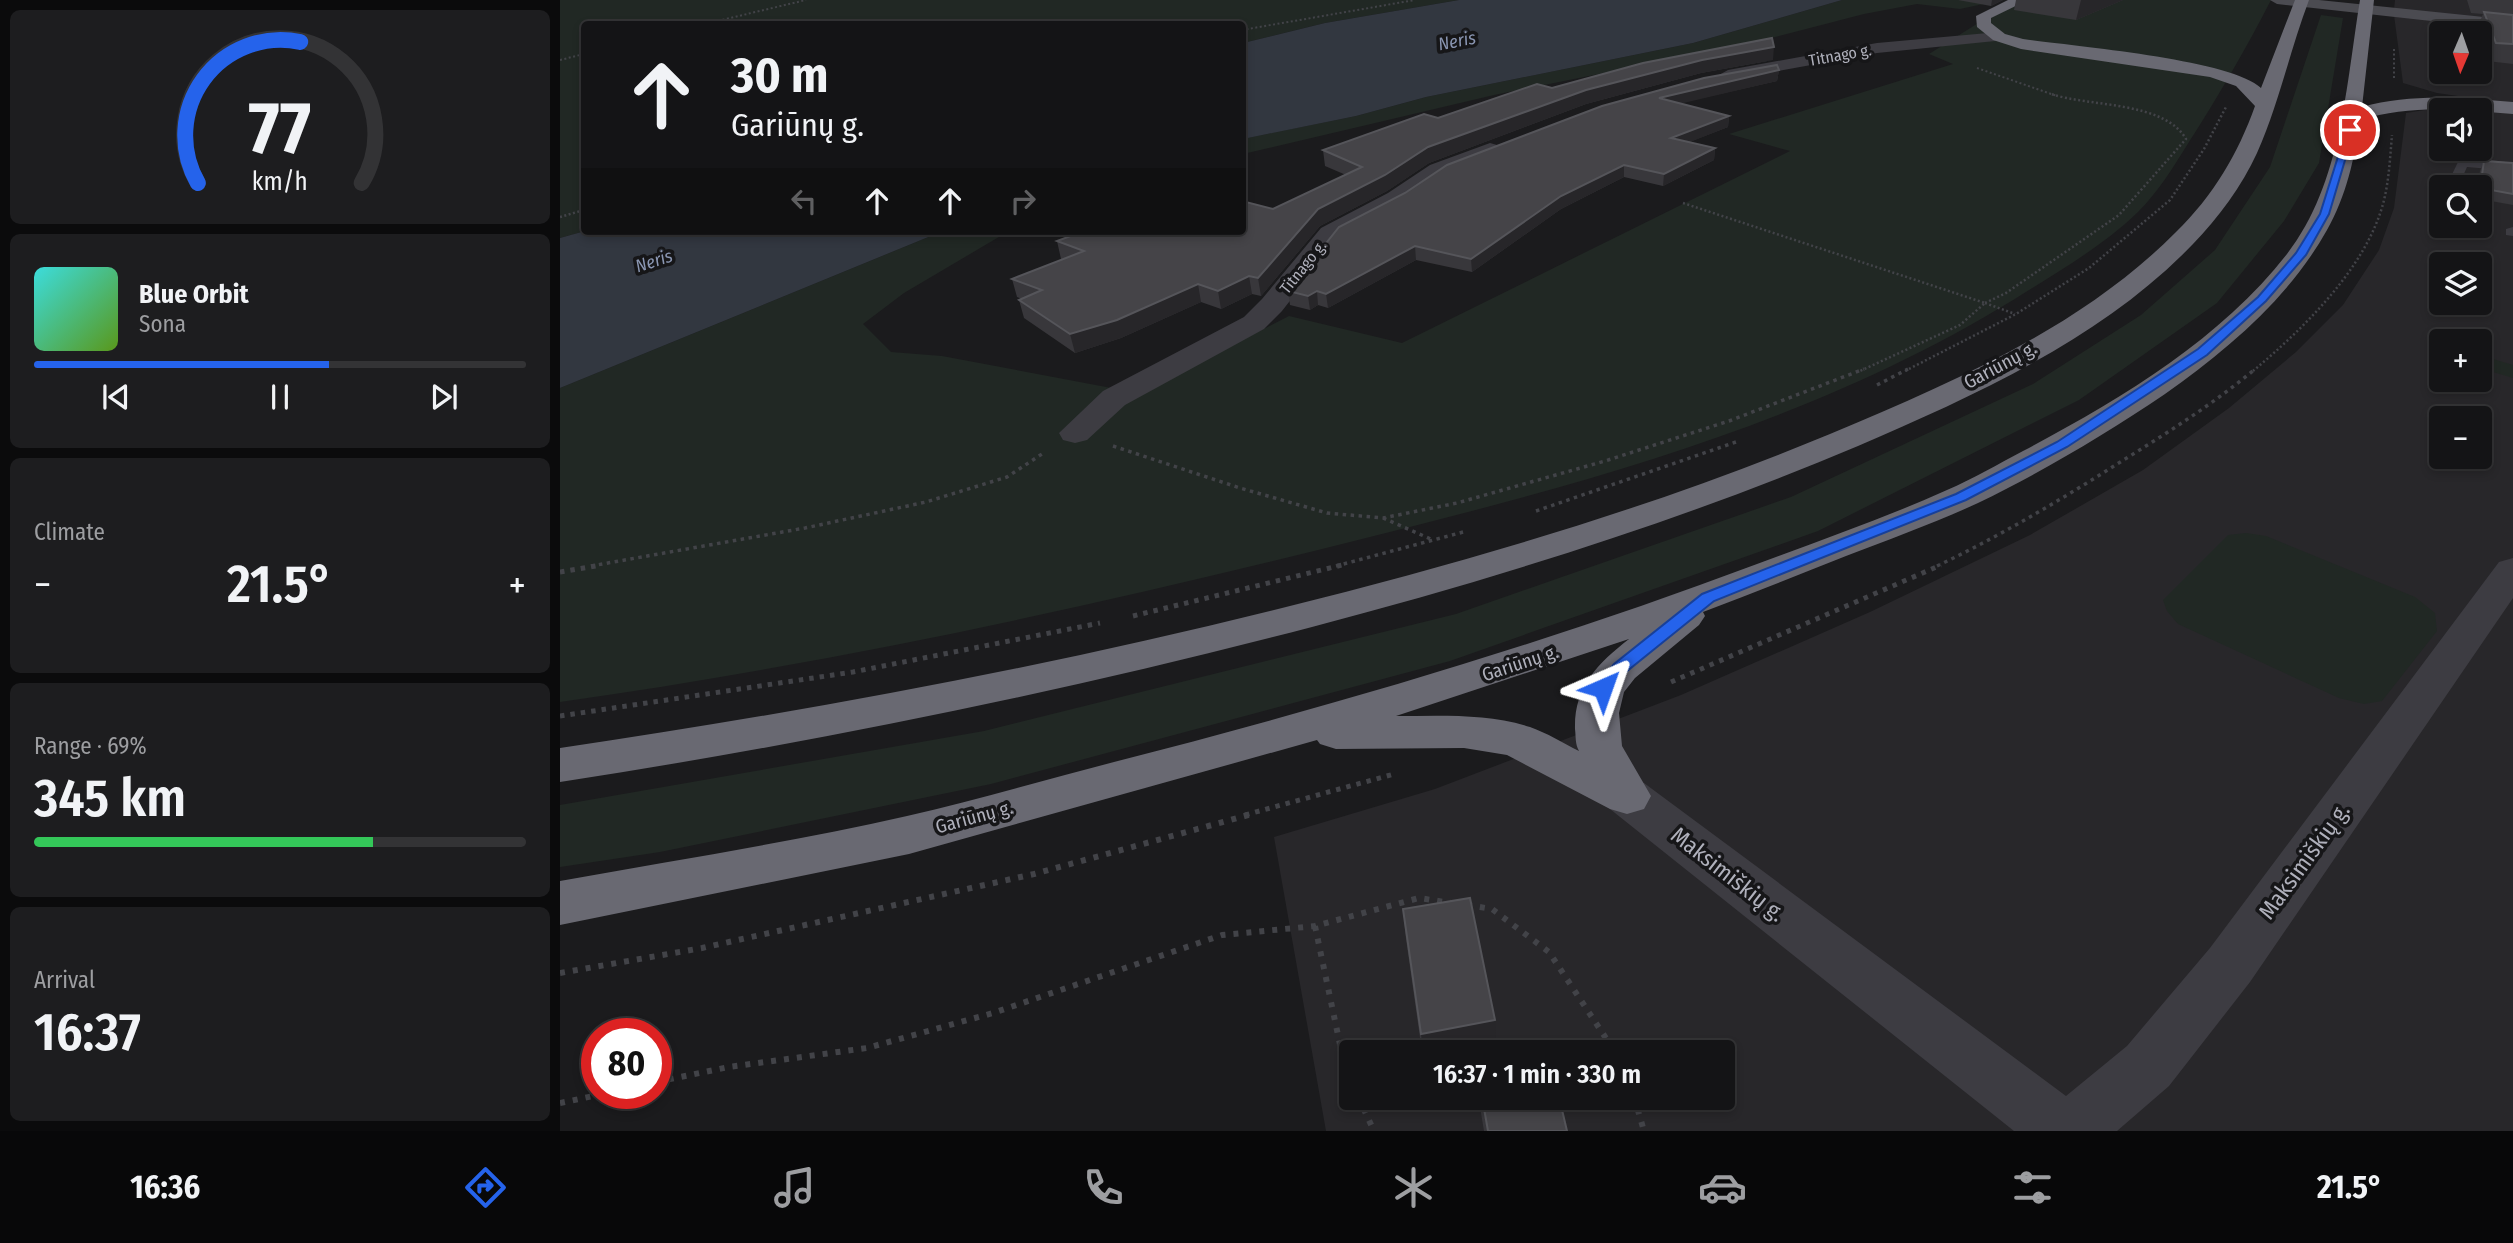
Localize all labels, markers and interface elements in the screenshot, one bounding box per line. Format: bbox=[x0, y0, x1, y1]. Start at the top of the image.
north arrow bbox=[2429, 21, 2492, 84]
map controls bbox=[2429, 21, 2492, 469]
water label: Neris bbox=[1436, 27, 1478, 55]
street label: Titnago g. bbox=[1807, 40, 1873, 70]
text: 30 m bbox=[731, 46, 829, 105]
icon: ahead bbox=[616, 49, 707, 140]
text: 77 bbox=[249, 85, 311, 172]
button: sound bbox=[2429, 98, 2492, 161]
pin bbox=[2320, 100, 2380, 160]
text: Gariūnų g. bbox=[731, 106, 864, 144]
icon: arrive bbox=[2331, 111, 2369, 149]
text: km/h bbox=[252, 167, 308, 197]
button: search bbox=[2429, 175, 2492, 238]
icon: left bbox=[785, 182, 823, 220]
icon: ahead bbox=[858, 182, 896, 220]
icon: ahead bbox=[931, 182, 969, 220]
icon: right bbox=[1004, 182, 1042, 220]
street label: Titnago g. bbox=[1276, 236, 1330, 298]
water label: Neris bbox=[633, 245, 676, 277]
button: layers bbox=[2429, 252, 2492, 315]
text: Blue Orbit bbox=[139, 279, 249, 310]
text: Sona bbox=[139, 310, 186, 338]
button: + bbox=[2429, 329, 2492, 392]
street label: Gariūnų g. bbox=[1960, 336, 2040, 394]
icon: previous bbox=[97, 378, 135, 416]
icon: pause bbox=[261, 378, 299, 416]
icon: next bbox=[425, 378, 463, 416]
button: − bbox=[2429, 406, 2492, 469]
text: Climate bbox=[34, 518, 105, 546]
text: 21.5° bbox=[227, 553, 333, 616]
text: − bbox=[34, 562, 51, 608]
text: + bbox=[509, 562, 526, 608]
street label: Gariūnų g. bbox=[1479, 640, 1561, 686]
position arrow bbox=[1566, 651, 1640, 725]
text: Range · 69% bbox=[34, 732, 147, 760]
text: 345 km bbox=[34, 767, 186, 830]
street label: Gariūnų g. bbox=[933, 796, 1015, 838]
street label: Maksimiškių g. bbox=[2252, 797, 2356, 925]
street label: Maksimiškių g. bbox=[1665, 821, 1791, 927]
text: Arrival bbox=[34, 966, 95, 994]
text: 16:37 bbox=[34, 1001, 141, 1064]
speed limit sign: 80 bbox=[581, 1018, 672, 1109]
text: 16:37 · 1 min · 330 m bbox=[1433, 1059, 1641, 1090]
icon: directions bbox=[461, 1163, 510, 1212]
icon: music bbox=[770, 1163, 819, 1212]
icon: phone bbox=[1079, 1163, 1128, 1212]
icon: climate bbox=[1389, 1163, 1438, 1212]
icon: car bbox=[1698, 1163, 1747, 1212]
icon: filters bbox=[2008, 1163, 2057, 1212]
text: 16:36 bbox=[130, 1168, 200, 1206]
text: 21.5° bbox=[2317, 1168, 2383, 1206]

